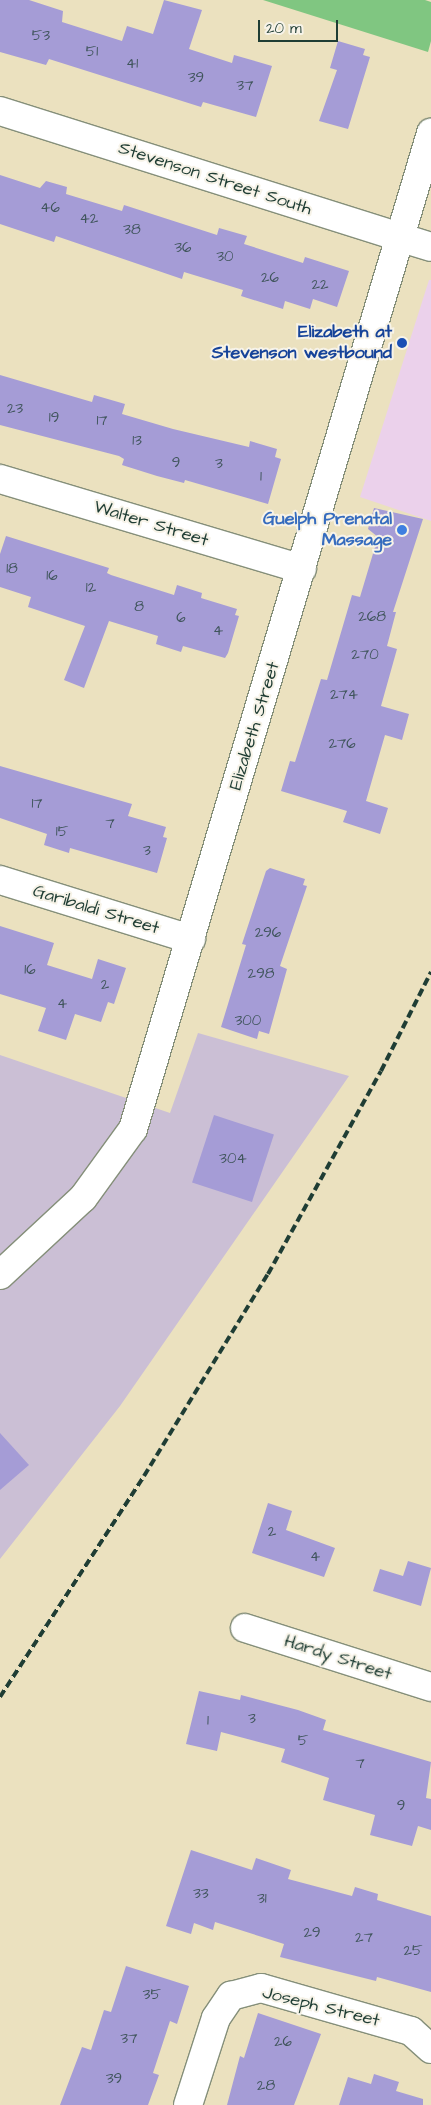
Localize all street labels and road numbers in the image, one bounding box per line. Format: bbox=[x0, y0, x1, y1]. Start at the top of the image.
street label: Stevenson Street South bbox=[116, 138, 314, 220]
street label: Walter Street bbox=[91, 496, 211, 552]
street label: Elizabeth Street bbox=[225, 659, 285, 793]
street label: Garibaldi Street bbox=[30, 881, 162, 939]
street label: Hardy Street bbox=[281, 1630, 395, 1686]
street label: Joseph Street bbox=[260, 1982, 382, 2032]

